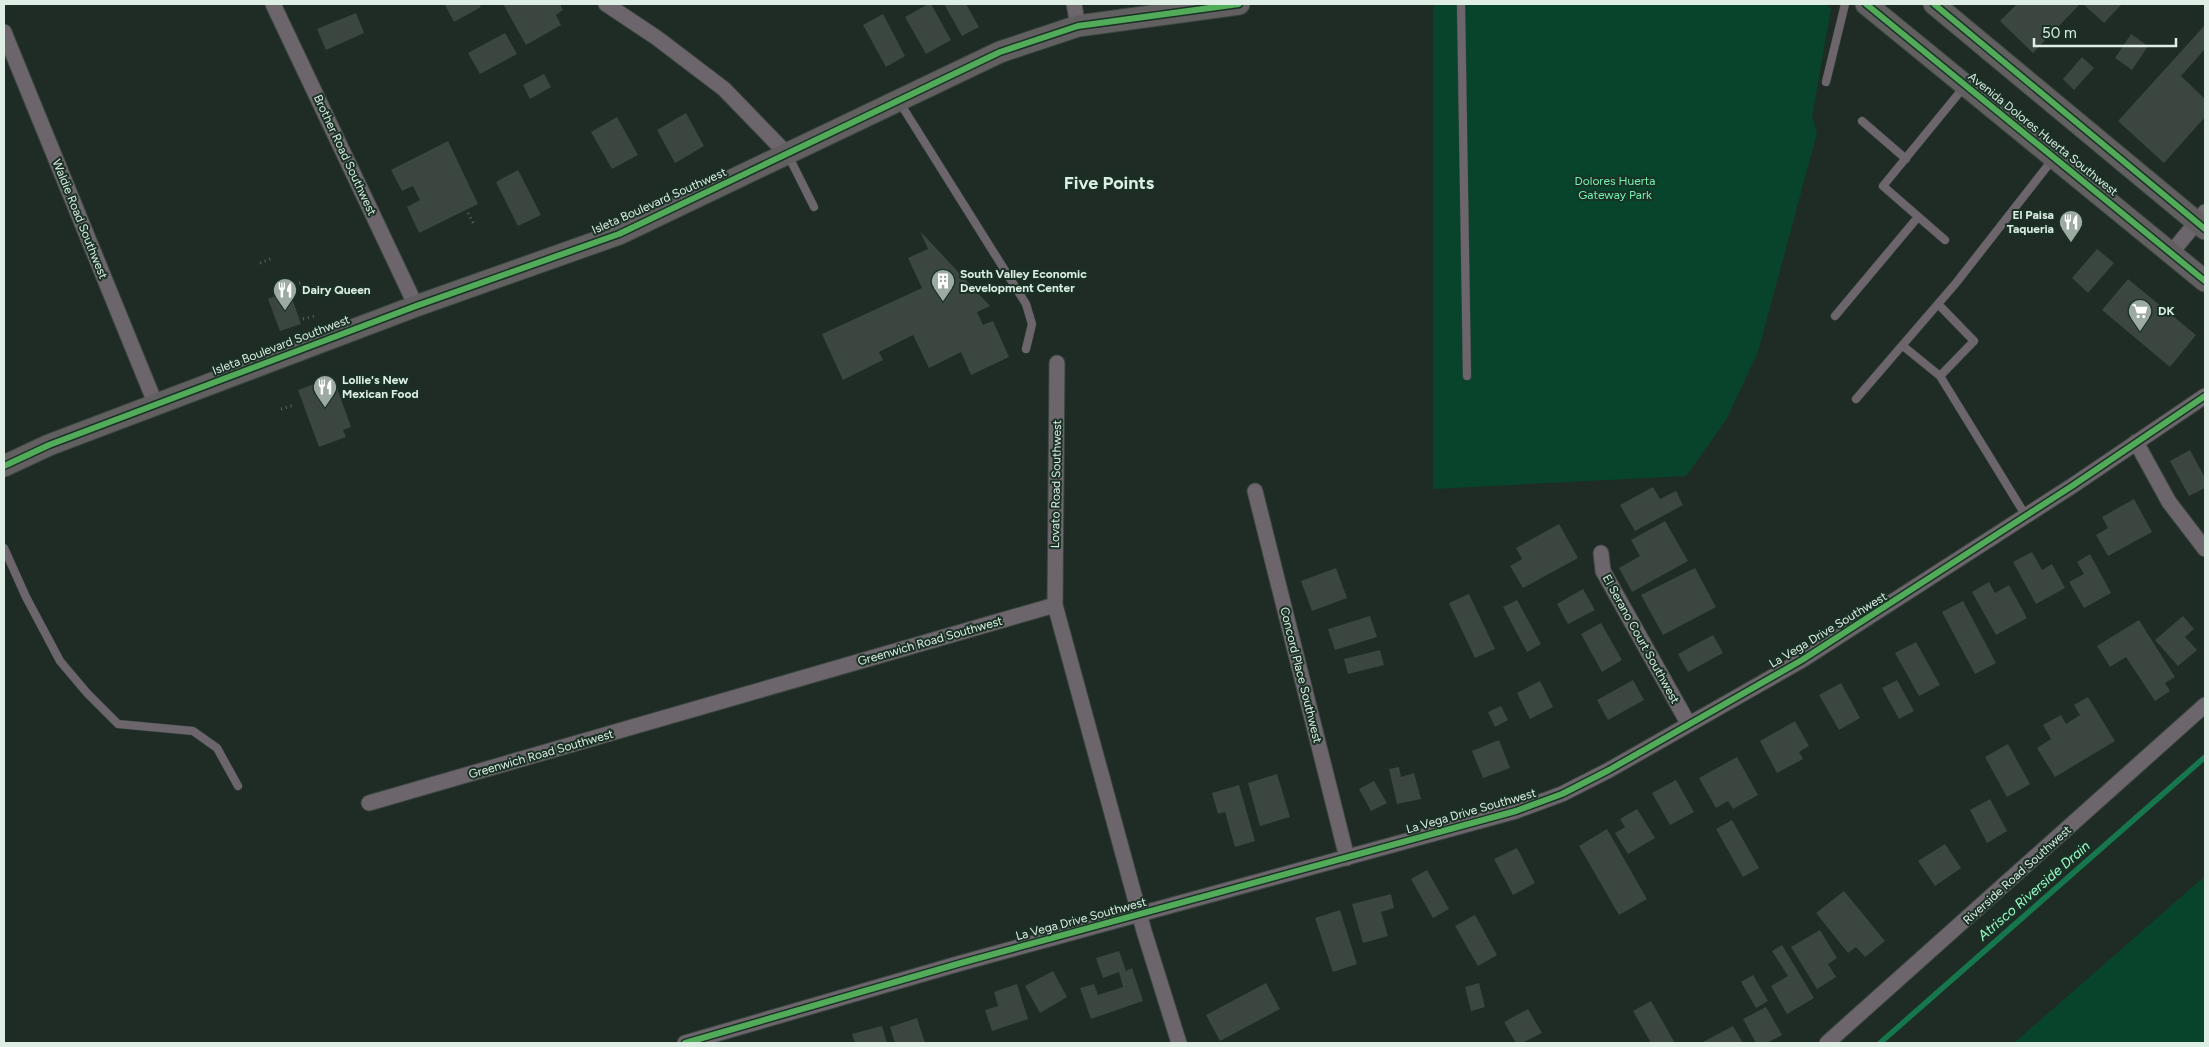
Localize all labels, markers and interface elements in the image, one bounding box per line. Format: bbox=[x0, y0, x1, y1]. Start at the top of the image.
scale bar bbox=[2034, 15, 2176, 47]
text: 50 m bbox=[2042, 24, 2077, 42]
street label: Avenida Dolores Huerta Southwest bbox=[1965, 69, 2121, 199]
street label: Brother Road Southwest bbox=[311, 92, 379, 218]
street label: Waldie Road Southwest bbox=[50, 157, 111, 281]
street label: Isleta Boulevard Southwest bbox=[589, 165, 729, 237]
district label: Five Points bbox=[1064, 172, 1155, 194]
park label: Dolores Huerta Gateway Park bbox=[1575, 174, 1655, 202]
place label: El Paisa Taqueria bbox=[2007, 208, 2054, 236]
restaurant icon: El Paisa Taqueria bbox=[2058, 209, 2084, 243]
place label: South Valley Economic Development Center bbox=[960, 267, 1087, 295]
building icon: South Valley Economic Development Center bbox=[930, 268, 956, 302]
restaurant icon: Dairy Queen bbox=[272, 277, 298, 311]
place label: Dairy Queen bbox=[302, 283, 371, 297]
supermarket icon: DK bbox=[2127, 298, 2153, 332]
place label: DK bbox=[2158, 304, 2174, 318]
street label: Isleta Boulevard Southwest bbox=[210, 312, 352, 378]
place label: Lollie's New Mexican Food bbox=[342, 373, 419, 401]
restaurant icon: Lollie's New Mexican Food bbox=[312, 374, 338, 408]
street label: Lovato Road Southwest bbox=[1048, 419, 1064, 548]
street label: El Serano Court Southwest bbox=[1600, 572, 1683, 706]
street label: La Vega Drive Southwest bbox=[1767, 589, 1890, 671]
street label: Concord Place Southwest bbox=[1277, 606, 1325, 745]
street label: Greenwich Road Southwest bbox=[856, 613, 1004, 668]
street label: Greenwich Road Southwest bbox=[467, 726, 615, 781]
street label: La Vega Drive Southwest bbox=[1404, 786, 1538, 836]
street label: Riverside Road Southwest bbox=[1960, 822, 2074, 927]
water label: Atrisco Riverside Drain bbox=[1974, 837, 2094, 945]
street label: La Vega Drive Southwest bbox=[1014, 895, 1148, 943]

